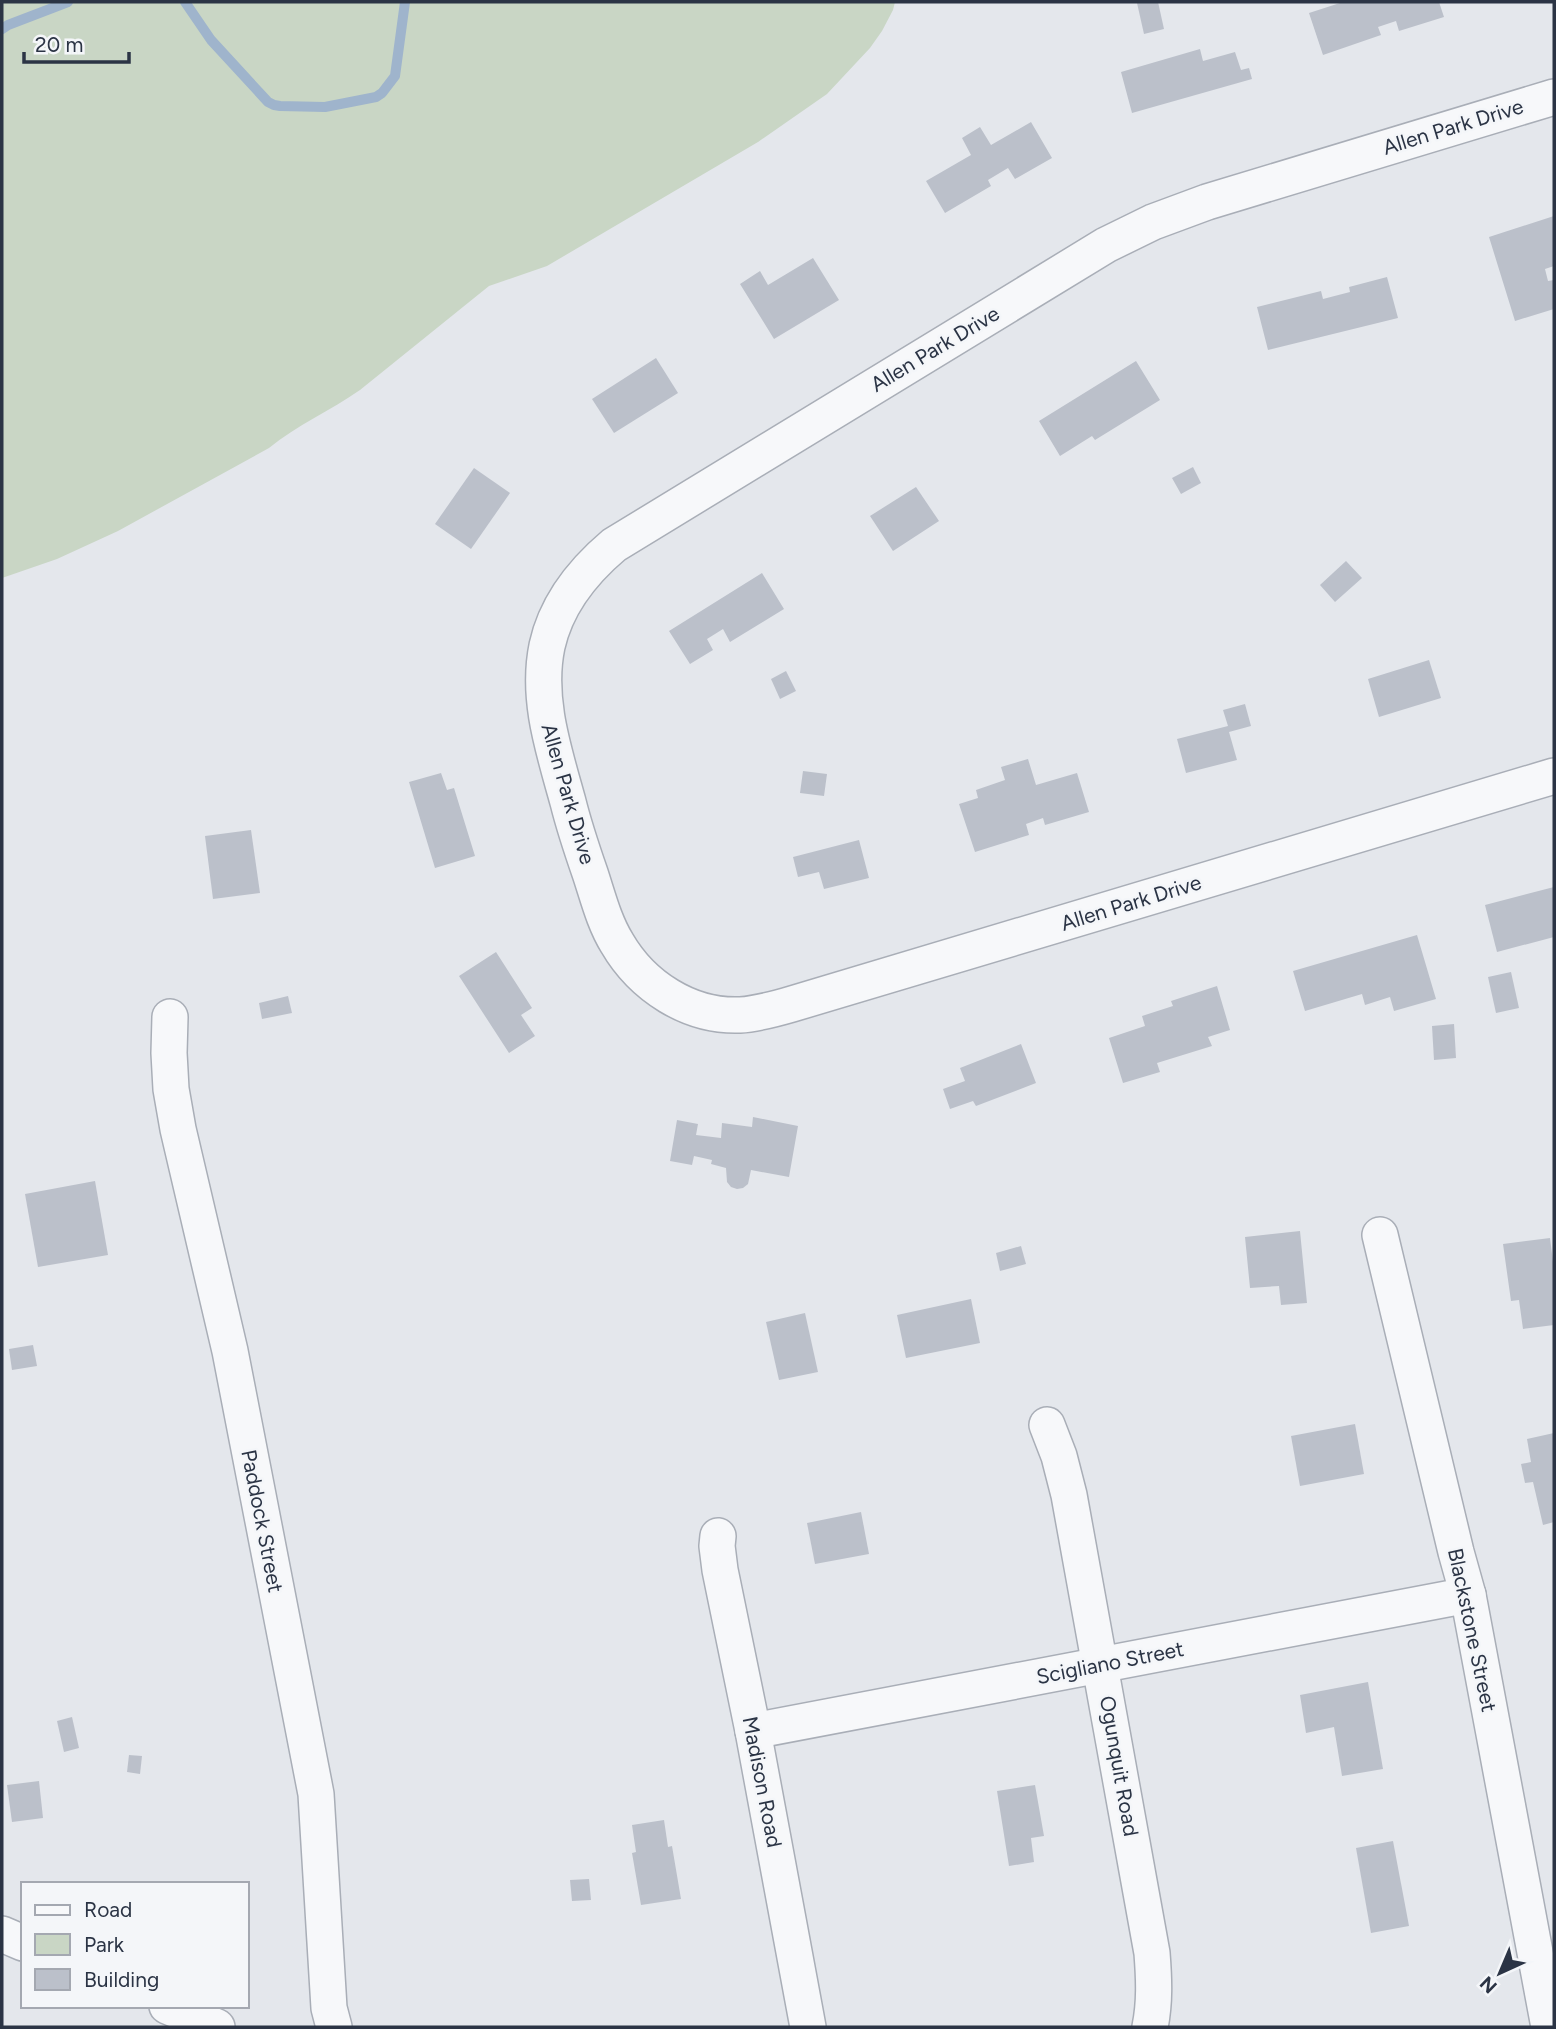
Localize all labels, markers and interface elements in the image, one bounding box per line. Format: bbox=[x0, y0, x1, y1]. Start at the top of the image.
scale bar bbox=[24, 21, 130, 65]
text: 20 m bbox=[35, 32, 83, 57]
street label: Allen Park Drive bbox=[1380, 93, 1526, 160]
street label: Allen Park Drive bbox=[866, 300, 1004, 397]
street label: Allen Park Drive bbox=[536, 720, 601, 867]
street label: Allen Park Drive bbox=[1058, 869, 1204, 936]
street label: Paddock Street bbox=[236, 1447, 289, 1595]
street label: Blackstone Street bbox=[1443, 1546, 1502, 1714]
street label: Scigliano Street bbox=[1034, 1636, 1186, 1689]
street label: Ogunquit Road bbox=[1095, 1694, 1144, 1838]
street label: Madison Road bbox=[738, 1714, 787, 1850]
legend bbox=[21, 1882, 248, 2008]
text: Road bbox=[84, 1897, 132, 1922]
text: Park bbox=[84, 1932, 125, 1957]
north arrow bbox=[1465, 1938, 1535, 2008]
text: Building bbox=[84, 1967, 159, 1992]
text: N bbox=[1475, 1971, 1502, 1998]

